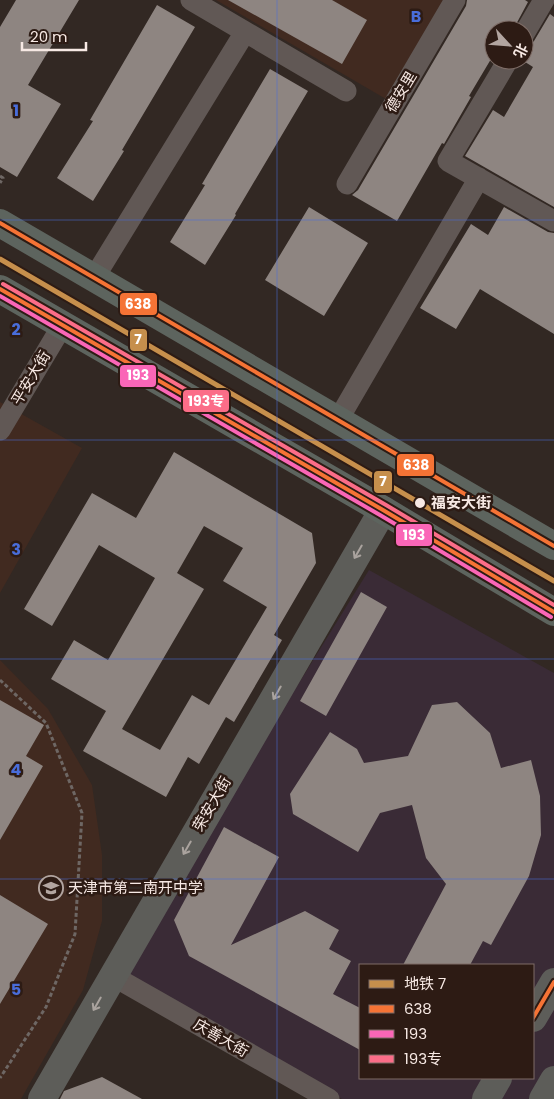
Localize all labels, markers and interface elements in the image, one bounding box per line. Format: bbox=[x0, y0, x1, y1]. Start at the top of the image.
text: B bbox=[411, 5, 421, 28]
scale bar bbox=[22, 20, 86, 52]
north arrow bbox=[484, 20, 534, 70]
text: 20 m bbox=[30, 26, 68, 47]
text: 北 bbox=[509, 40, 533, 61]
street label: 德安里 bbox=[380, 67, 421, 116]
text: 1 bbox=[13, 99, 19, 122]
line badge: 638 bbox=[119, 292, 158, 316]
text: 638 bbox=[125, 294, 151, 314]
text: 2 bbox=[11, 318, 21, 341]
line badge: 7 bbox=[129, 328, 148, 352]
text: 7 bbox=[134, 329, 142, 349]
street label: 平安大街 bbox=[6, 347, 55, 409]
line badge: 193 bbox=[119, 364, 157, 388]
text: 193 bbox=[127, 365, 149, 385]
line badge: 193专 bbox=[182, 389, 230, 413]
text: 193专 bbox=[188, 391, 224, 411]
line badge: 638 bbox=[396, 453, 435, 477]
text: 638 bbox=[403, 455, 429, 475]
line badge: 7 bbox=[373, 470, 393, 494]
text: 7 bbox=[379, 471, 387, 491]
place label: 福安大街 bbox=[431, 492, 491, 513]
marker: 福安大街 bbox=[413, 496, 427, 510]
line badge: 193 bbox=[395, 523, 433, 547]
text: 193 bbox=[403, 525, 425, 545]
text: 3 bbox=[11, 538, 21, 561]
one-way arrow bbox=[353, 544, 363, 559]
one-way arrow bbox=[272, 685, 282, 700]
text: 4 bbox=[11, 758, 22, 781]
street label: 荣安大街 bbox=[187, 773, 236, 835]
one-way arrow bbox=[181, 841, 191, 855]
school or university icon: 天津市第二南开中学 bbox=[38, 875, 64, 901]
place label: 天津市第二南开中学 bbox=[68, 877, 203, 898]
legend bbox=[359, 964, 534, 1079]
text: 地铁 7 bbox=[404, 973, 446, 994]
text: 5 bbox=[11, 978, 21, 1001]
one-way arrow bbox=[91, 997, 101, 1011]
text: 638 bbox=[404, 998, 432, 1019]
street label: 庆善大街 bbox=[190, 1013, 252, 1062]
text: 193 bbox=[404, 1023, 427, 1044]
text: 193专 bbox=[404, 1048, 442, 1069]

